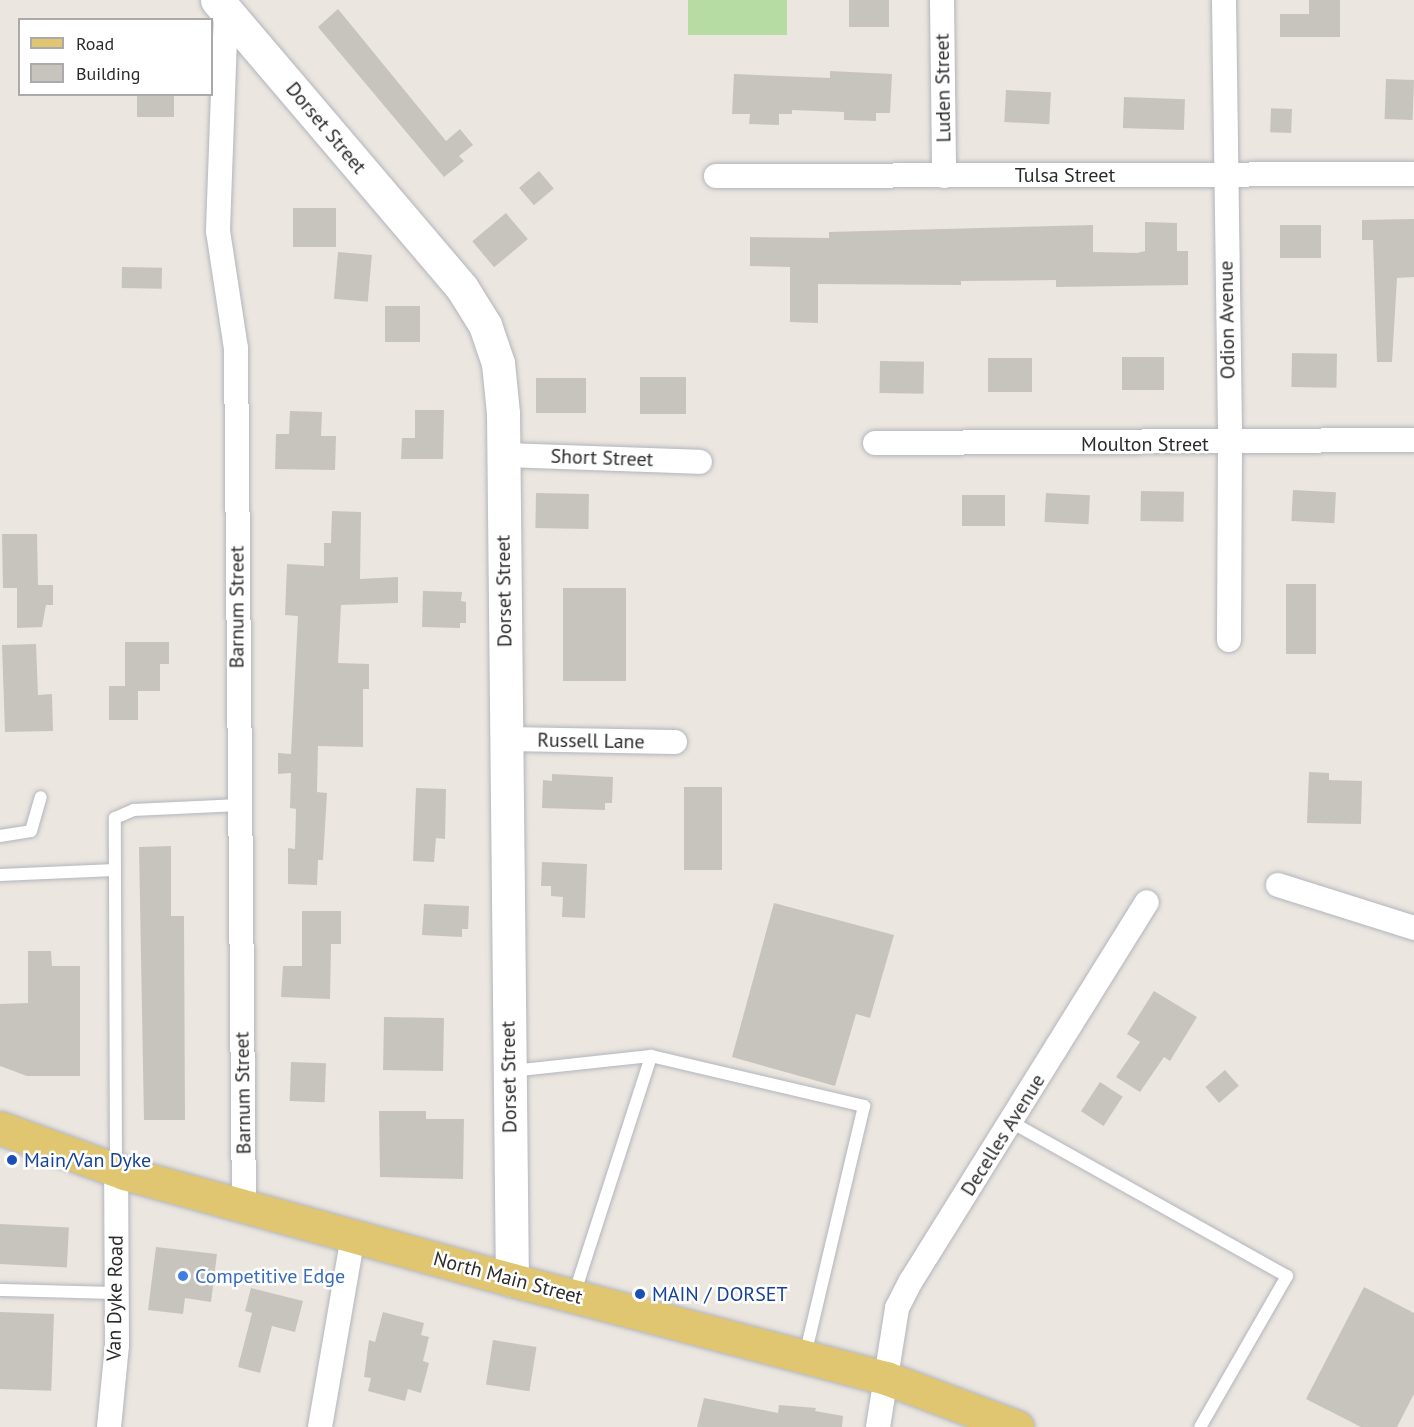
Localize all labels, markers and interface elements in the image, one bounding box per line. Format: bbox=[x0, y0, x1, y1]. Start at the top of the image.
legend bbox=[18, 18, 213, 96]
text: Road bbox=[76, 32, 114, 55]
street label: Luden Street bbox=[930, 33, 956, 143]
text: Building bbox=[76, 62, 140, 85]
street label: Dorset Street bbox=[281, 77, 371, 179]
street label: Tulsa Street bbox=[1015, 163, 1115, 187]
street label: Odion Avenue bbox=[1214, 260, 1240, 380]
street label: Moulton Street bbox=[1081, 432, 1209, 456]
street label: Short Street bbox=[550, 444, 654, 472]
street label: Dorset Street bbox=[491, 535, 517, 647]
street label: Barnum Street bbox=[225, 546, 249, 668]
street label: Russell Lane bbox=[537, 728, 645, 754]
street label: Dorset Street bbox=[496, 1021, 522, 1133]
street label: Barnum Street bbox=[230, 1031, 256, 1155]
street label: Decelles Avenue bbox=[956, 1069, 1050, 1201]
place label: Main/Van Dyke bbox=[24, 1148, 151, 1172]
marker: Main/Van Dyke bbox=[5, 1153, 19, 1167]
street label: Van Dyke Road bbox=[102, 1235, 128, 1361]
street label: North Main Street bbox=[431, 1247, 585, 1309]
place label: Competitive Edge bbox=[195, 1264, 345, 1288]
marker: Competitive Edge bbox=[176, 1269, 190, 1283]
place label: MAIN / DORSET bbox=[652, 1282, 788, 1306]
marker: MAIN / DORSET bbox=[633, 1287, 647, 1301]

